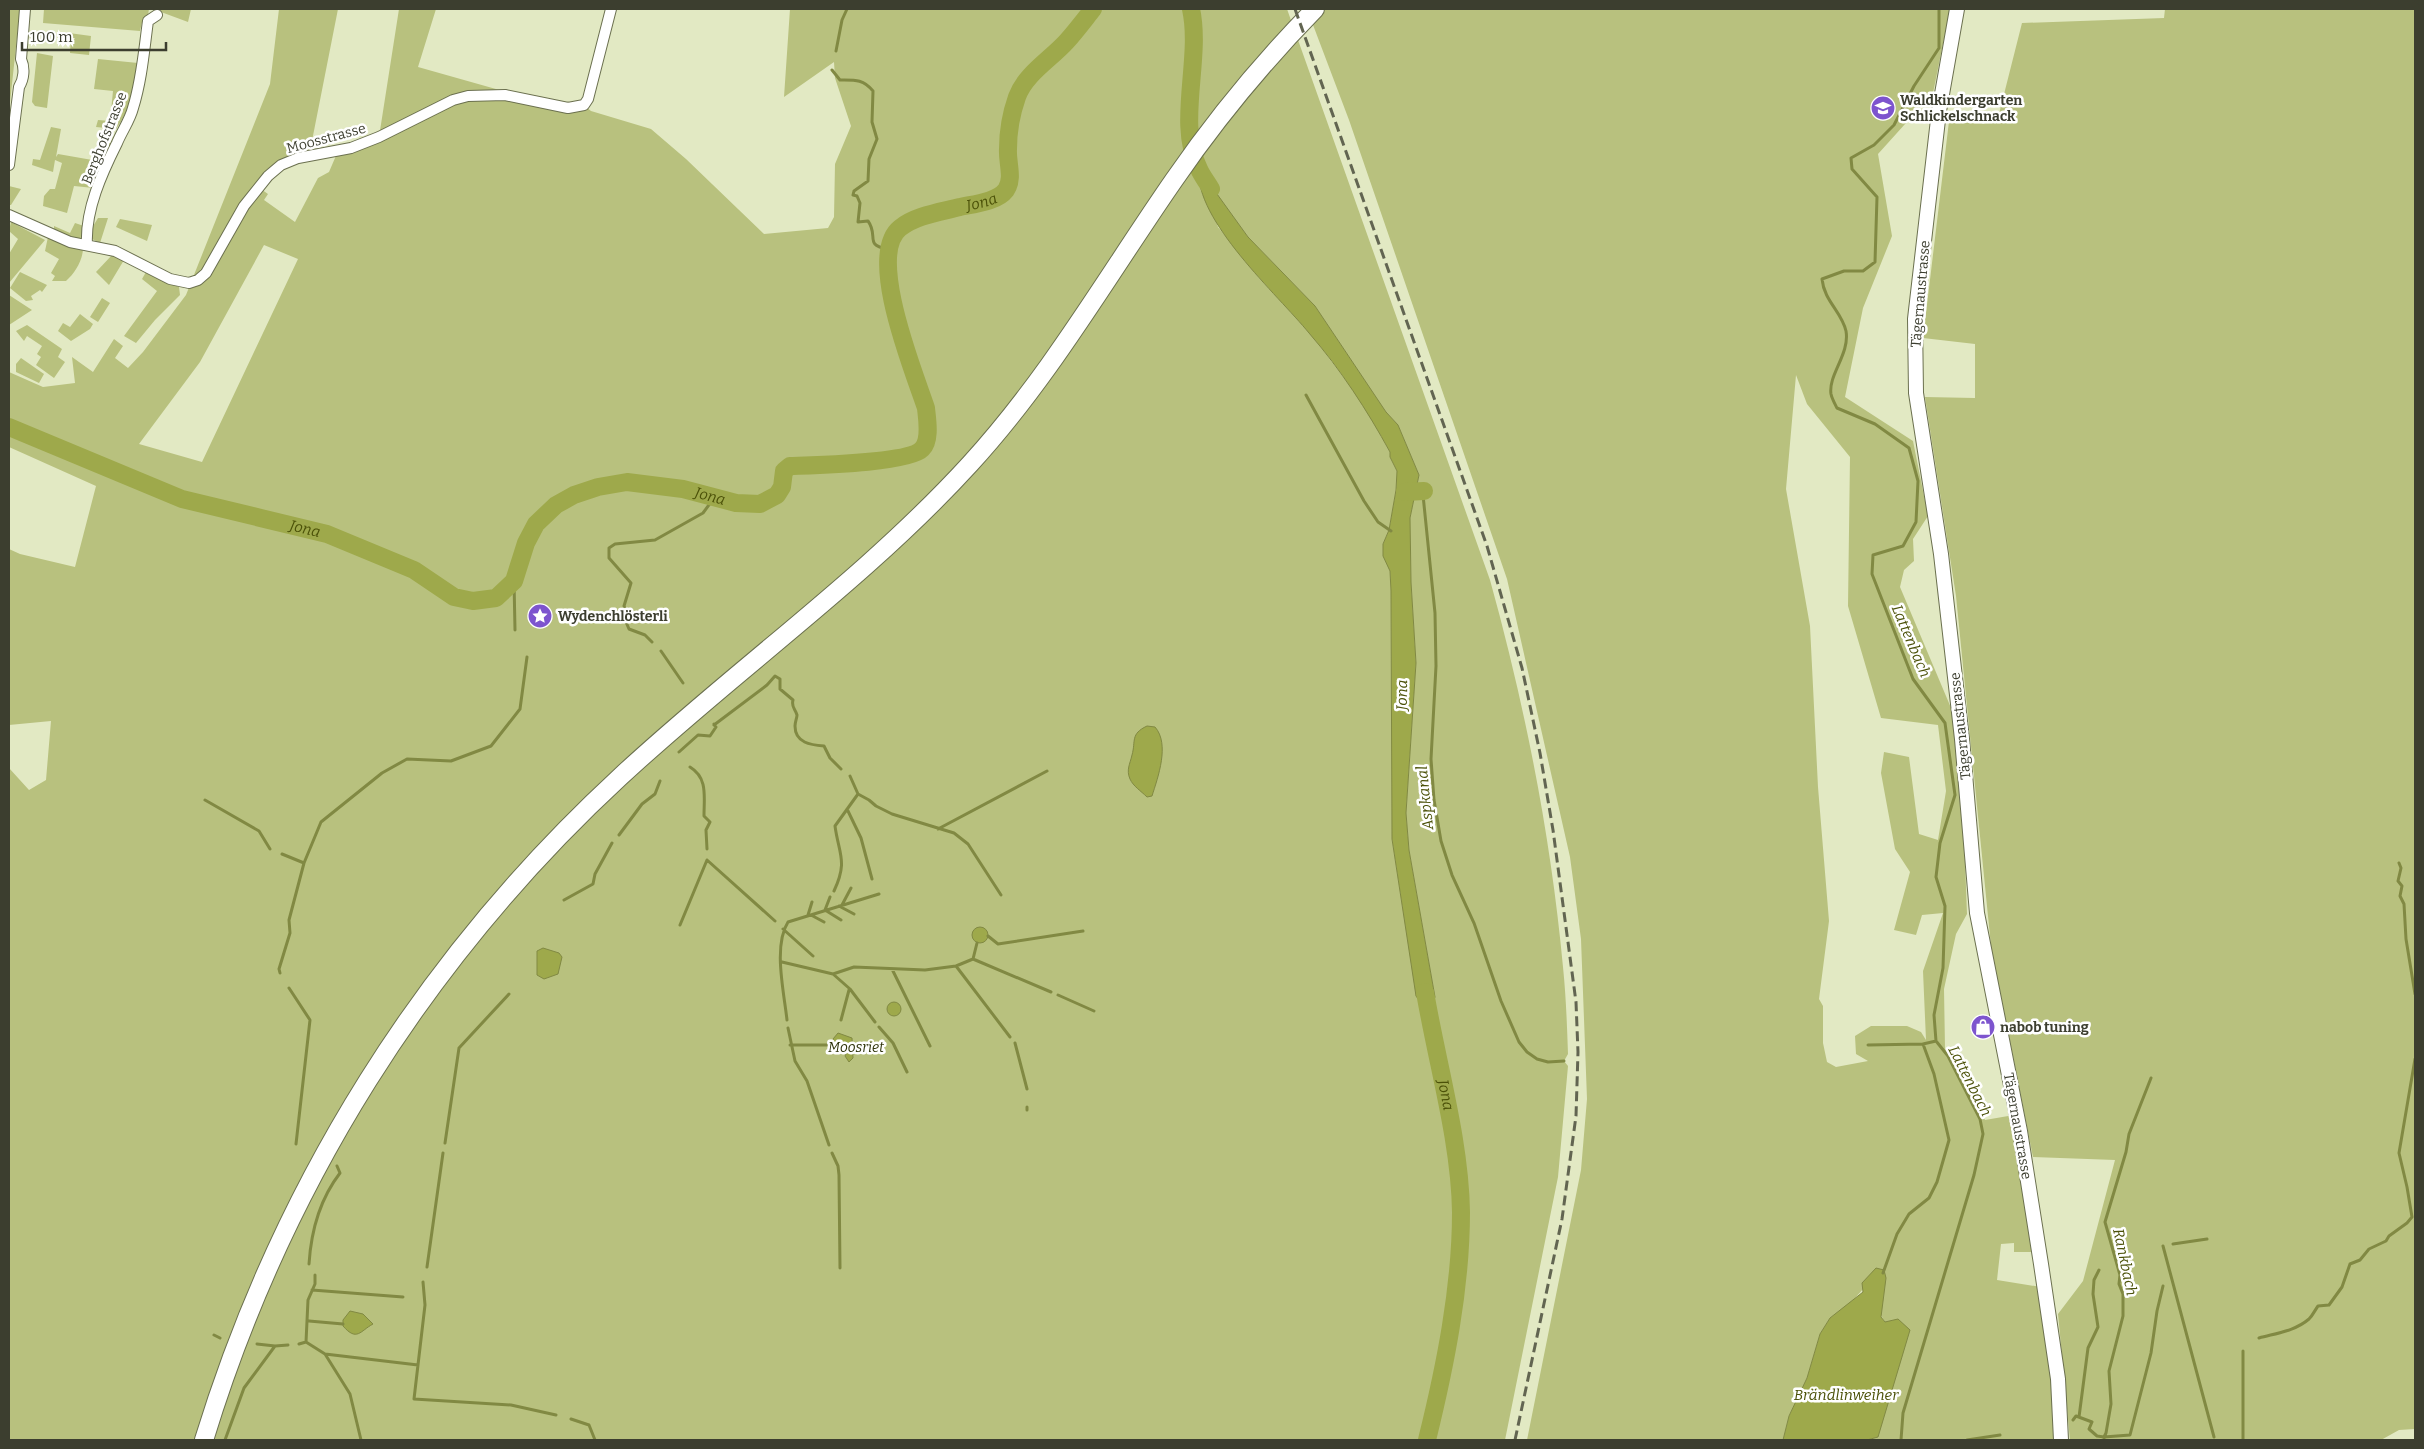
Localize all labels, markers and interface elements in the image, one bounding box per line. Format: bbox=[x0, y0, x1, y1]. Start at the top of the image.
scale bar bbox=[22, 20, 166, 52]
text: 100 m bbox=[30, 28, 73, 46]
street label: Berghofstrasse bbox=[78, 90, 131, 187]
place label: Waldkindergarten Schlickelschnack bbox=[1900, 92, 2022, 125]
school or university icon: Waldkindergarten Schlickelschnack bbox=[1870, 95, 1896, 121]
street label: Moosstrasse bbox=[285, 120, 368, 157]
water label: Jona bbox=[963, 189, 1000, 215]
street label: Tägernaustrasse bbox=[1907, 240, 1934, 348]
water label: Jona bbox=[691, 483, 727, 509]
water label: Jona bbox=[286, 516, 322, 541]
water label: Lattenbach bbox=[1888, 602, 1934, 680]
place icon: Wydenchlösterli bbox=[527, 603, 553, 629]
place label: Wydenchlösterli bbox=[558, 608, 668, 625]
street label: Tägernaustrasse bbox=[1946, 671, 1975, 780]
water label: Jona bbox=[1393, 679, 1411, 713]
water label: Aspkanal bbox=[1413, 765, 1437, 832]
shop icon: nabob tuning bbox=[1970, 1014, 1996, 1040]
place label: nabob tuning bbox=[2000, 1019, 2089, 1036]
park label: Moosriet bbox=[828, 1039, 885, 1056]
water label: Lattenbach bbox=[1945, 1043, 1996, 1119]
street label: Tägernaustrasse bbox=[2000, 1072, 2035, 1181]
water label: Jona bbox=[1433, 1076, 1458, 1112]
water label: Rankbach bbox=[2109, 1227, 2141, 1297]
water label: Brändlinweiher bbox=[1794, 1386, 1899, 1404]

